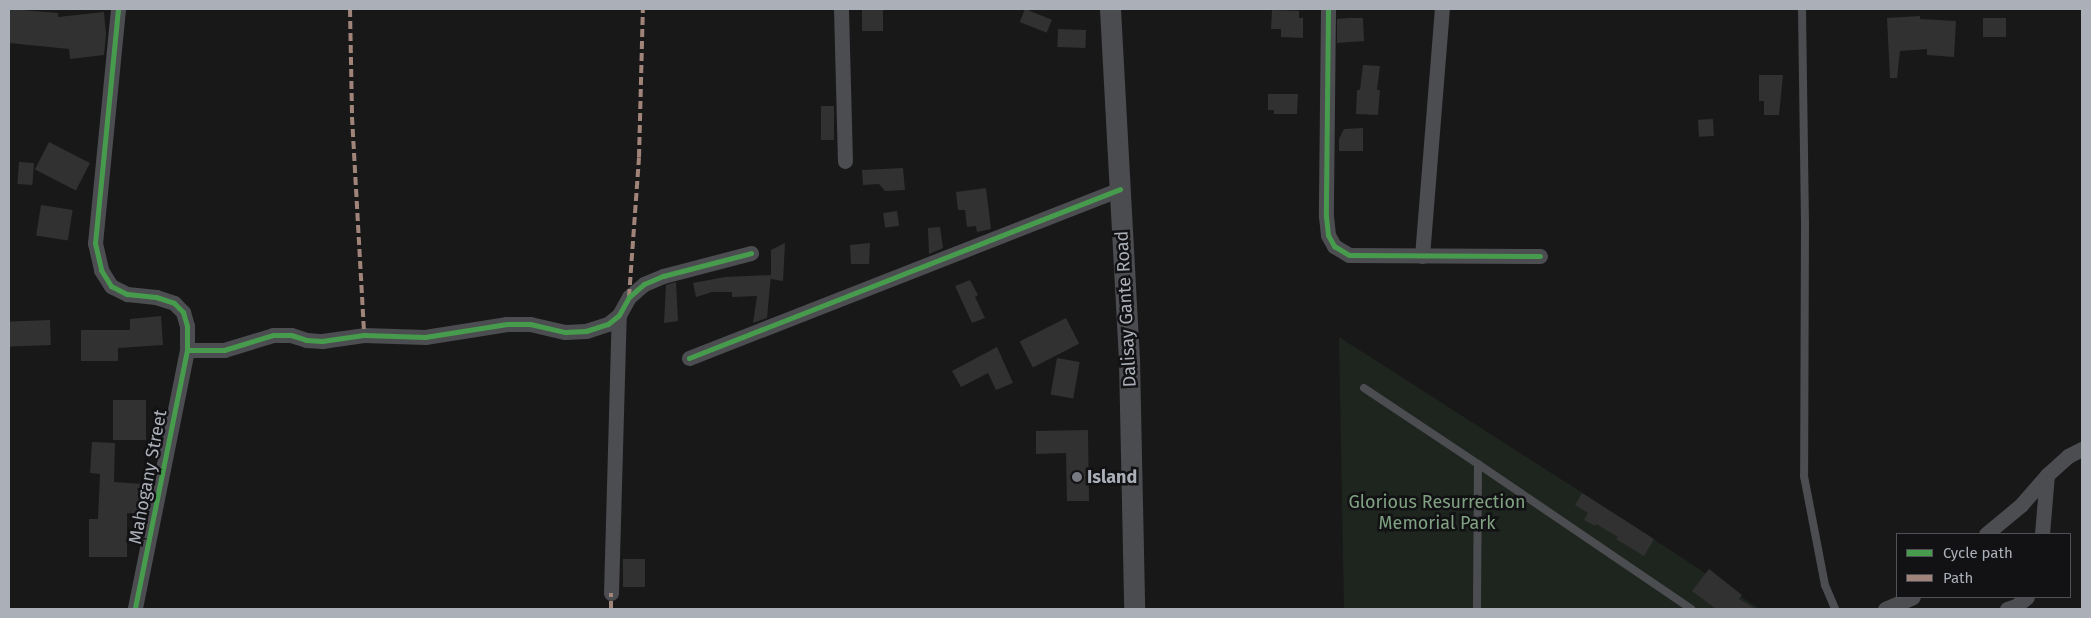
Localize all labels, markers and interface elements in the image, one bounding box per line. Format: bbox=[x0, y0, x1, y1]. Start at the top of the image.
street label: Dalisay Gante Road bbox=[1111, 230, 1141, 388]
street label: Mahogany Street bbox=[124, 408, 172, 546]
place label: Island bbox=[1087, 466, 1137, 488]
marker: Island bbox=[1071, 471, 1083, 483]
park label: Glorious Resurrection Memorial Park bbox=[1349, 492, 1525, 534]
legend bbox=[1896, 533, 2071, 598]
text: Cycle path bbox=[1943, 544, 2013, 562]
text: Path bbox=[1943, 569, 1973, 587]

